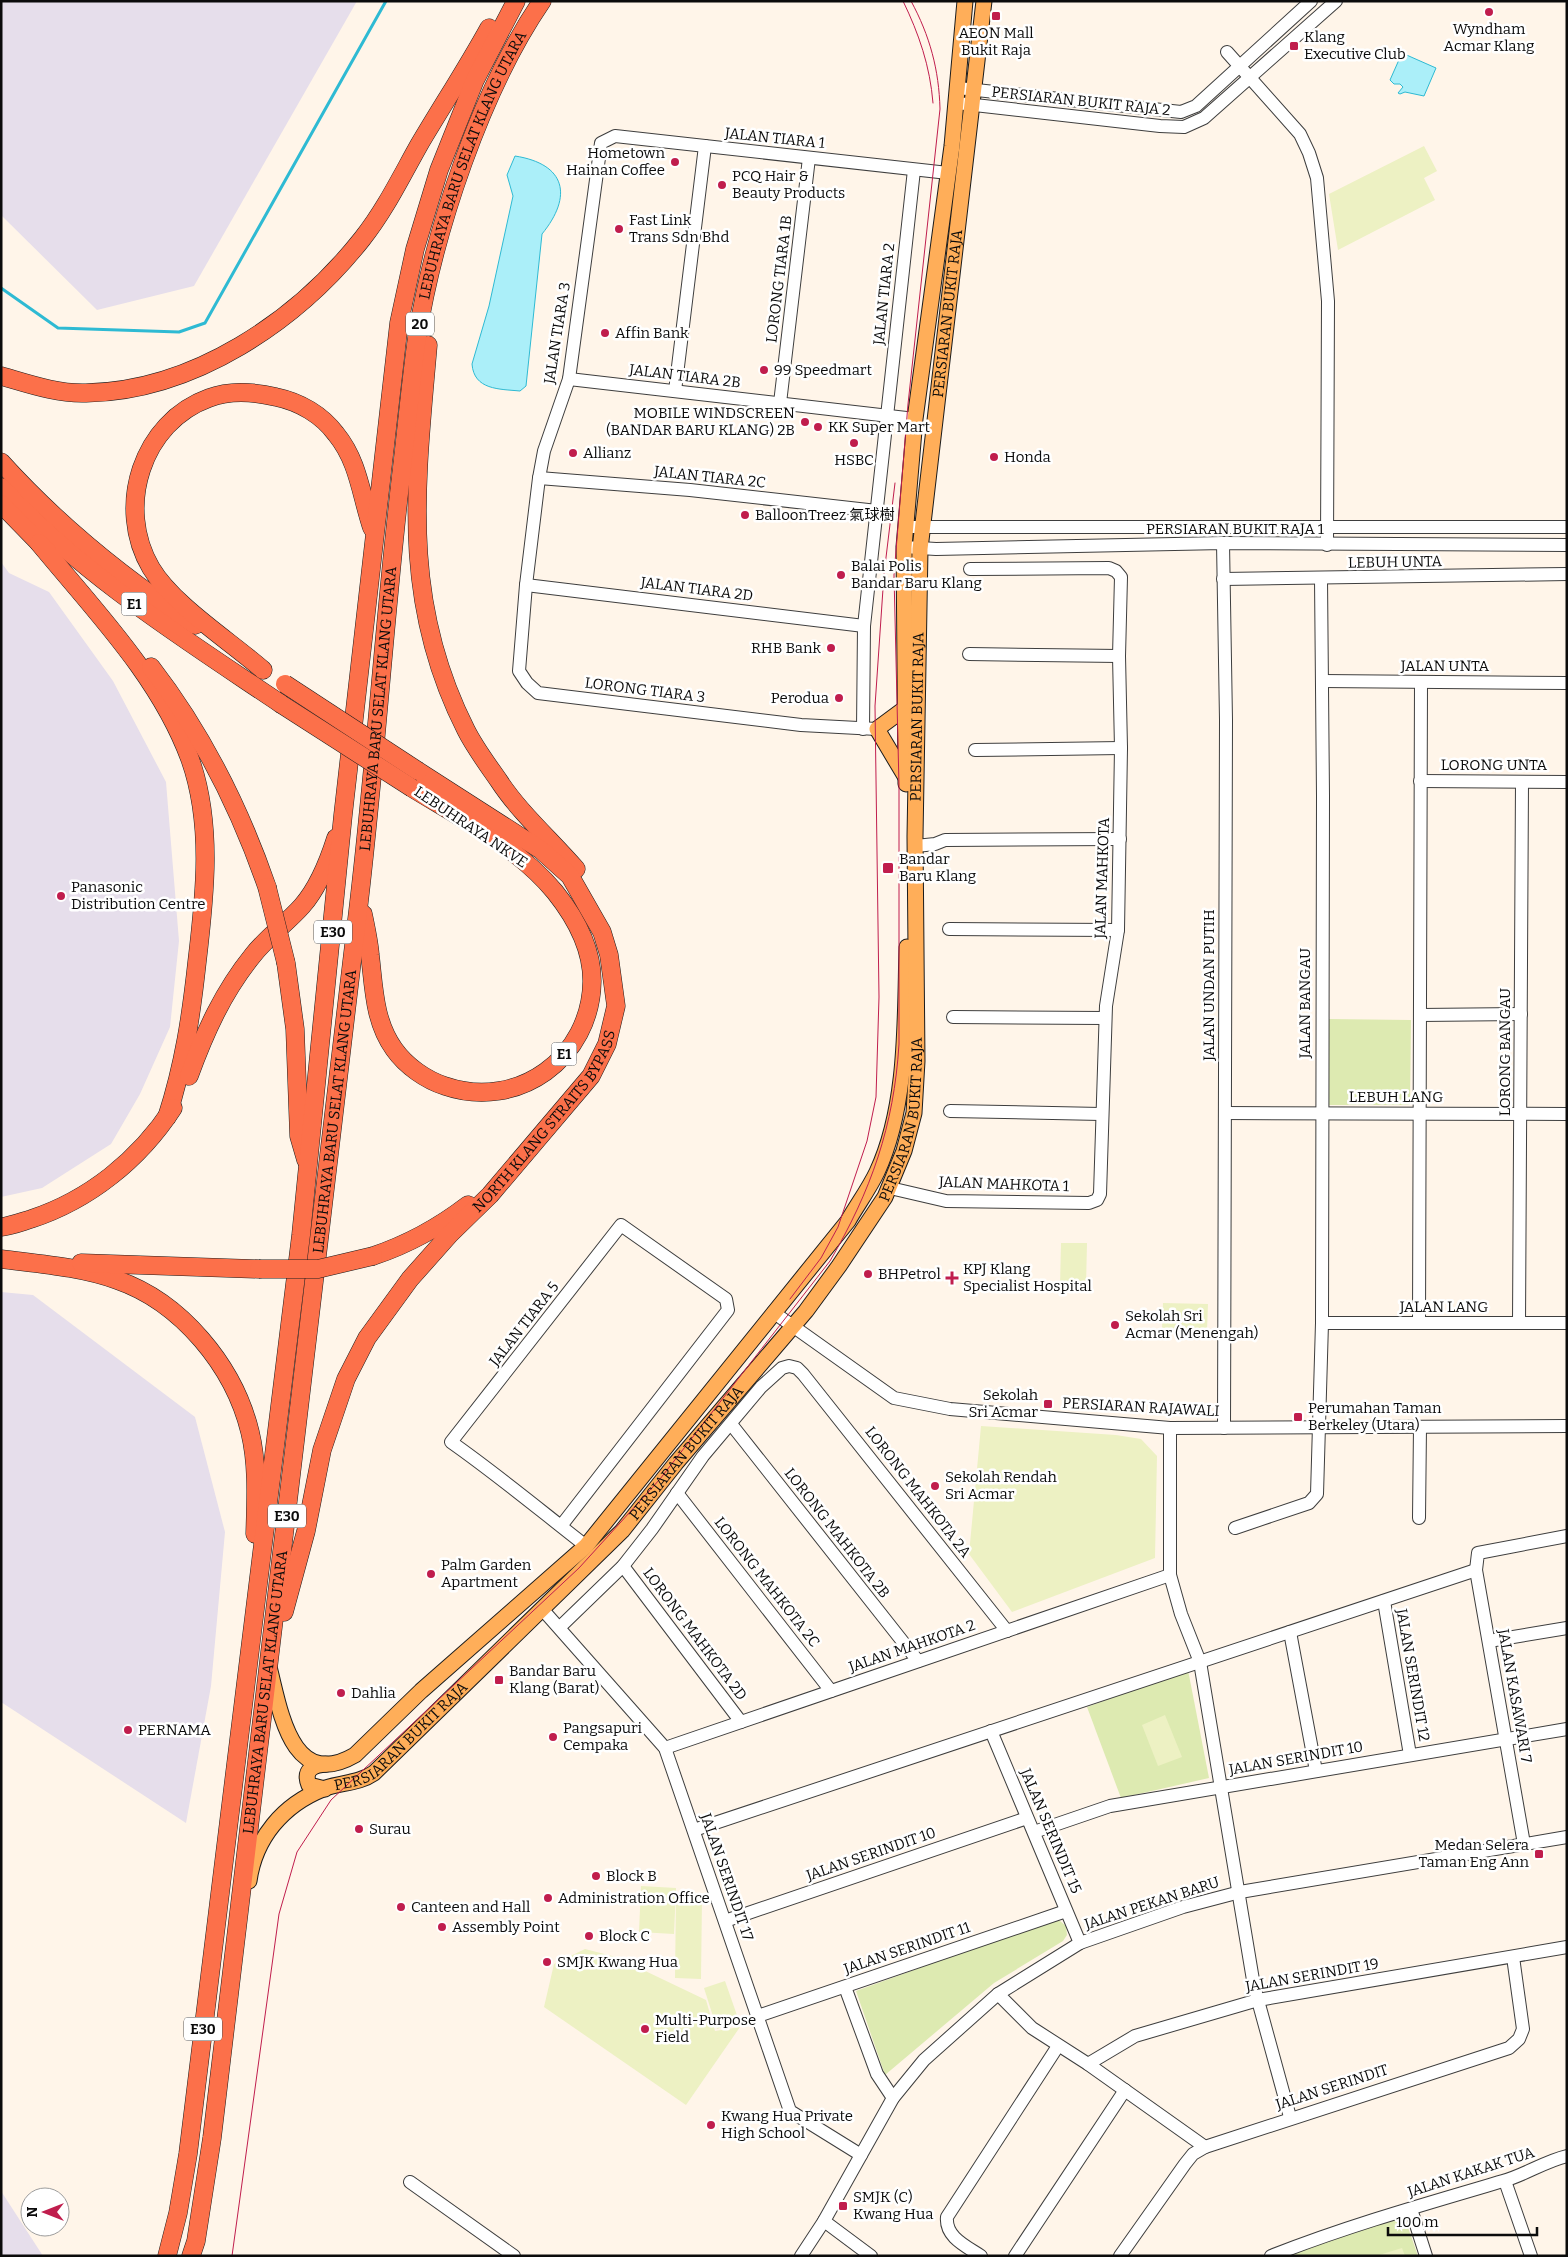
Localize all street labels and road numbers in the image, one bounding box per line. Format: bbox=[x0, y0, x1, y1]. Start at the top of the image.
street label: LEBUHRAYA BARU SELAT KLANG UTARA bbox=[415, 27, 530, 301]
street label: PERSIARAN BUKIT RAJA 2 bbox=[991, 83, 1171, 119]
street label: JALAN TIARA 1 bbox=[723, 124, 826, 152]
street label: LORONG TIARA 1B bbox=[762, 214, 796, 344]
street label: PERSIARAN BUKIT RAJA bbox=[929, 228, 966, 398]
street label: JALAN TIARA 2 bbox=[870, 242, 898, 347]
street label: JALAN TIARA 3 bbox=[540, 281, 574, 386]
road number: 20 bbox=[406, 312, 434, 336]
street label: JALAN TIARA 2B bbox=[627, 360, 742, 392]
street label: JALAN TIARA 2C bbox=[652, 462, 767, 492]
street label: PERSIARAN BUKIT RAJA 1 bbox=[1146, 520, 1324, 538]
street label: LEBUH UNTA bbox=[1348, 552, 1443, 572]
street label: LEBUHRAYA BARU SELAT KLANG UTARA bbox=[356, 565, 400, 852]
street label: JALAN TIARA 2D bbox=[639, 573, 754, 605]
road number: E1 bbox=[122, 592, 146, 616]
street label: PERSIARAN BUKIT RAJA bbox=[907, 632, 928, 801]
street label: JALAN UNTA bbox=[1400, 657, 1490, 675]
street label: LORONG TIARA 3 bbox=[584, 674, 706, 706]
street label: LORONG UNTA bbox=[1441, 756, 1548, 774]
street label: LEBUHRAYA NKVE bbox=[411, 782, 531, 872]
street label: JALAN MAHKOTA bbox=[1091, 817, 1113, 940]
street label: JALAN UNDAN PUTIH bbox=[1200, 909, 1218, 1062]
road number: E30 bbox=[314, 920, 352, 944]
street label: JALAN BANGAU bbox=[1296, 948, 1314, 1059]
street label: LEBUHRAYA BARU SELAT KLANG UTARA bbox=[309, 968, 360, 1254]
street label: LORONG BANGAU bbox=[1496, 988, 1514, 1116]
street label: NORTH KLANG STRAITS BYPASS bbox=[469, 1028, 619, 1216]
street label: PERSIARAN BUKIT RAJA bbox=[875, 1037, 926, 1204]
road number: E1 bbox=[552, 1042, 576, 1066]
street label: LEBUH LANG bbox=[1349, 1088, 1443, 1106]
street label: JALAN MAHKOTA 1 bbox=[938, 1173, 1069, 1195]
street label: JALAN TIARA 5 bbox=[485, 1278, 563, 1371]
street label: JALAN LANG bbox=[1399, 1298, 1488, 1316]
street label: PERSIARAN BUKIT RAJA bbox=[625, 1382, 747, 1524]
street label: PERSIARAN RAJAWALI bbox=[1062, 1394, 1220, 1420]
street label: LORONG MAHKOTA 2A bbox=[861, 1423, 975, 1561]
street label: LORONG MAHKOTA 2B bbox=[781, 1464, 893, 1602]
road number: E30 bbox=[268, 1504, 306, 1528]
street label: LORONG MAHKOTA 2C bbox=[711, 1513, 823, 1651]
street label: LEBUHRAYA BARU SELAT KLANG UTARA bbox=[239, 1549, 291, 1835]
street label: LORONG MAHKOTA 2D bbox=[639, 1564, 751, 1704]
street label: JALAN SERINDIT 12 bbox=[1392, 1606, 1434, 1743]
street label: JALAN MAHKOTA 2 bbox=[846, 1616, 978, 1676]
street label: JALAN KASAWARI 7 bbox=[1494, 1627, 1536, 1765]
street label: PERSIARAN BUKIT RAJA bbox=[332, 1678, 471, 1794]
street label: JALAN SERINDIT 10 bbox=[1227, 1737, 1364, 1779]
street label: JALAN SERINDIT 15 bbox=[1016, 1765, 1086, 1896]
street label: JALAN SERINDIT 17 bbox=[696, 1810, 757, 1944]
street label: JALAN SERINDIT 10 bbox=[803, 1823, 938, 1885]
street label: JALAN PEKAN BARU bbox=[1081, 1873, 1222, 1934]
street label: JALAN SERINDIT 11 bbox=[841, 1918, 972, 1978]
street label: JALAN SERINDIT 19 bbox=[1243, 1954, 1380, 1996]
road number: E30 bbox=[184, 2018, 222, 2040]
street label: JALAN SERINDIT bbox=[1273, 2060, 1391, 2114]
street label: JALAN KAKAK TUA bbox=[1405, 2143, 1537, 2201]

